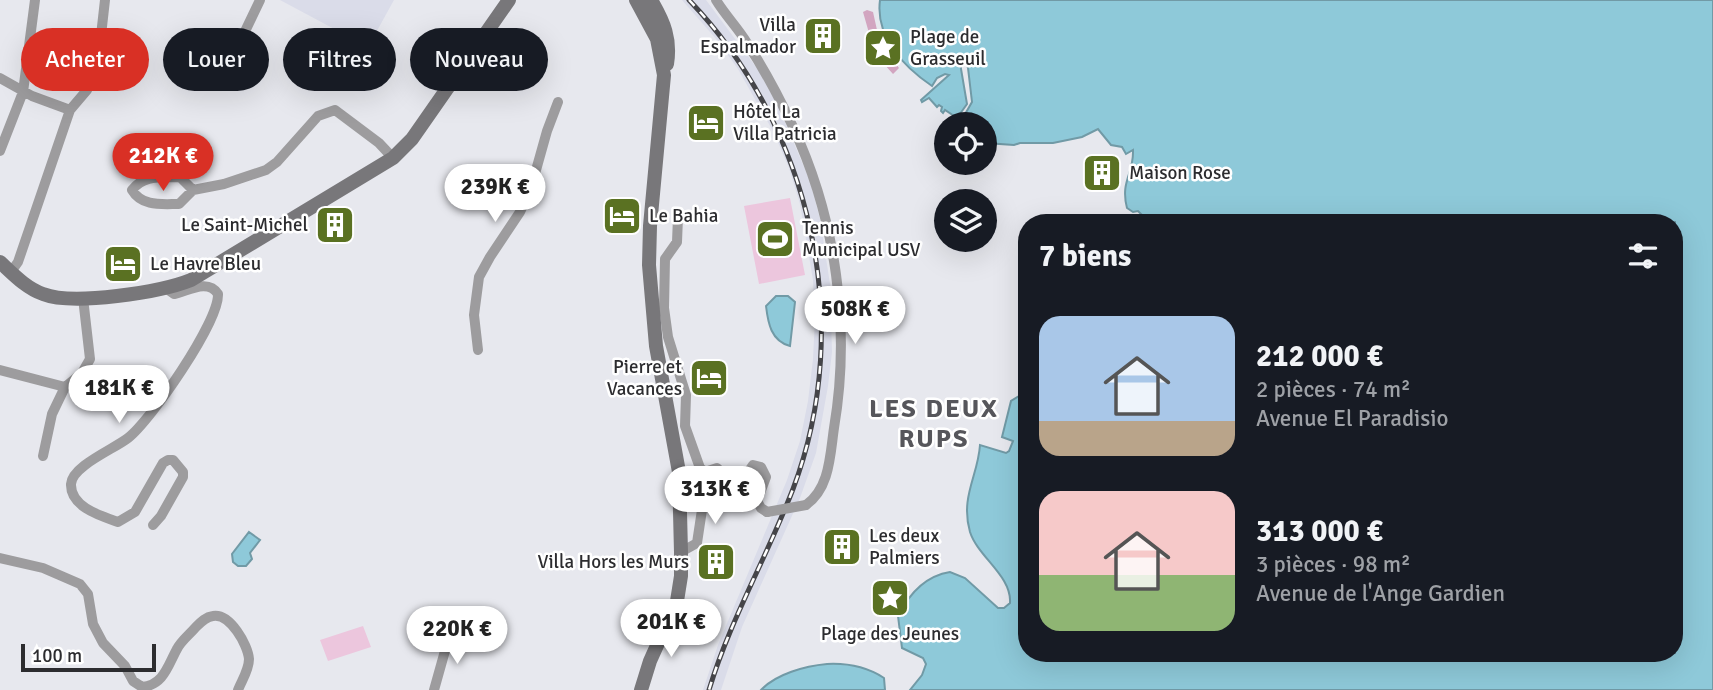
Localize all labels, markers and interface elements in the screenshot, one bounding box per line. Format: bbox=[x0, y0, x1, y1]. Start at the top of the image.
place label: Villa Espalmador bbox=[700, 13, 796, 59]
building icon: Villa Espalmador bbox=[802, 15, 844, 57]
place label: Plage de Grasseuil bbox=[910, 25, 986, 71]
place icon: Plage de Grasseuil bbox=[862, 27, 904, 69]
chip: Acheter bbox=[21, 28, 149, 91]
chip: Louer bbox=[163, 28, 269, 91]
chip: Filtres bbox=[283, 28, 396, 91]
chip: Nouveau bbox=[410, 28, 548, 91]
place label: Hôtel La Villa Patricia bbox=[733, 100, 837, 146]
hotel icon: Hôtel La Villa Patricia bbox=[685, 102, 727, 144]
map controls bbox=[934, 112, 997, 252]
button: locate bbox=[934, 112, 997, 175]
pin: 212K € bbox=[106, 134, 220, 193]
text: 212K € bbox=[128, 141, 198, 170]
building icon: Maison Rose bbox=[1081, 152, 1123, 194]
place label: Maison Rose bbox=[1129, 161, 1231, 185]
pin: 239K € bbox=[438, 164, 552, 224]
text: 239K € bbox=[460, 172, 530, 201]
button: layers bbox=[934, 189, 997, 252]
hotel icon: Le Bahia bbox=[601, 195, 643, 237]
building icon: Le Saint-Michel bbox=[314, 204, 356, 246]
place label: Le Bahia bbox=[649, 204, 718, 228]
place label: Le Saint-Michel bbox=[181, 213, 308, 237]
place label: Tennis Municipal USV bbox=[802, 216, 921, 262]
sports icon: Tennis Municipal USV bbox=[754, 218, 796, 260]
icon: filters bbox=[1624, 237, 1662, 275]
text: 7 biens bbox=[1039, 238, 1131, 275]
hotel icon: Le Havre Bleu bbox=[102, 243, 144, 285]
place label: Le Havre Bleu bbox=[150, 252, 261, 276]
pin: 508K € bbox=[798, 286, 912, 346]
text: 508K € bbox=[820, 294, 890, 323]
text: 212 000 € bbox=[1256, 338, 1383, 375]
icon: home bbox=[1095, 344, 1179, 428]
place label: Pierre et Vacances bbox=[607, 355, 682, 401]
hotel icon: Pierre et Vacances bbox=[688, 357, 730, 399]
pin: 181K € bbox=[62, 366, 176, 425]
text: 181K € bbox=[84, 373, 154, 402]
text: 2 pièces · 74 m² bbox=[1256, 375, 1411, 404]
district label: LES DEUX RUPS bbox=[869, 393, 999, 455]
text: Avenue El Paradisio bbox=[1256, 404, 1449, 433]
pin: 313K € bbox=[658, 466, 772, 526]
text: 313K € bbox=[680, 474, 750, 503]
text: 313 000 € bbox=[1256, 513, 1383, 550]
icon: home bbox=[1095, 519, 1179, 603]
place label: Les deux Palmiers bbox=[869, 524, 940, 570]
building icon: Les deux Palmiers bbox=[821, 526, 863, 568]
building icon: Villa Hors les Murs bbox=[695, 541, 737, 583]
place label: Villa Hors les Murs bbox=[538, 550, 689, 574]
text: 3 pièces · 98 m² bbox=[1256, 550, 1411, 579]
place icon: Plage des Jeunes bbox=[869, 577, 911, 619]
text: Avenue de l'Ange Gardien bbox=[1256, 579, 1505, 608]
pin: 201K € bbox=[614, 600, 728, 659]
pin: 220K € bbox=[400, 606, 514, 666]
text: 201K € bbox=[636, 607, 706, 636]
text: 220K € bbox=[422, 614, 492, 643]
place label: Plage des Jeunes bbox=[821, 622, 959, 646]
scale bar bbox=[21, 641, 156, 673]
text: 100 m bbox=[32, 644, 82, 668]

